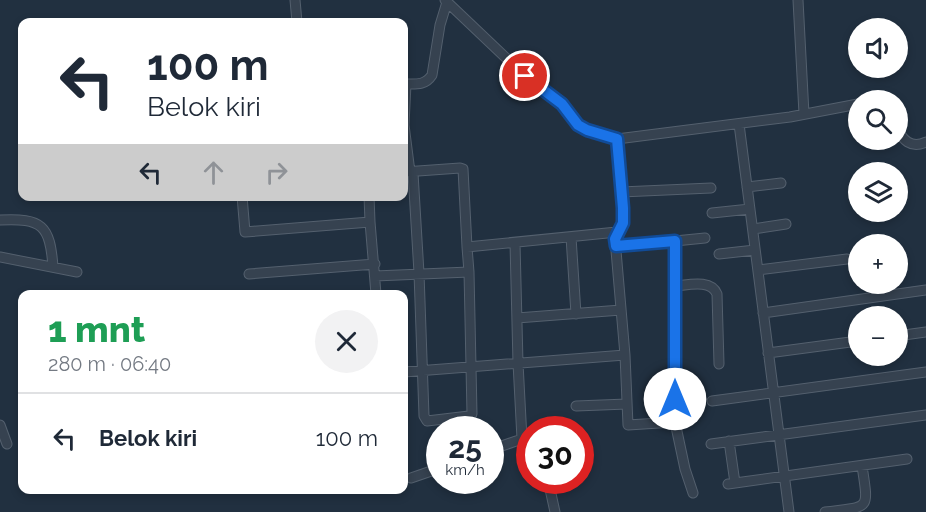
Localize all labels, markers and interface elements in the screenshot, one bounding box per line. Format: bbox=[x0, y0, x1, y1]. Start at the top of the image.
map controls bbox=[848, 18, 908, 366]
button: sound bbox=[848, 18, 908, 78]
text: 100 m bbox=[147, 41, 269, 90]
icon: left bbox=[48, 42, 126, 120]
pin bbox=[499, 50, 550, 101]
icon: arrive bbox=[508, 59, 541, 92]
button: search bbox=[848, 90, 908, 150]
text: Belok kiri bbox=[147, 91, 261, 122]
icon: left bbox=[134, 156, 167, 189]
icon: ahead bbox=[197, 156, 230, 189]
icon: right bbox=[260, 156, 293, 189]
button: layers bbox=[848, 162, 908, 222]
button: + bbox=[848, 234, 908, 294]
button: − bbox=[848, 306, 908, 366]
text: 1 mnt bbox=[48, 308, 145, 350]
button: close bbox=[315, 310, 378, 373]
text: 280 m · 06:40 bbox=[48, 352, 171, 376]
position arrow bbox=[643, 367, 707, 431]
speed limit sign: 30 bbox=[516, 416, 594, 494]
icon: left bbox=[48, 422, 81, 455]
text: Belok kiri bbox=[99, 425, 197, 451]
text: 100 m bbox=[316, 425, 378, 451]
text: 25 bbox=[448, 430, 482, 465]
text: km/h bbox=[445, 461, 485, 479]

